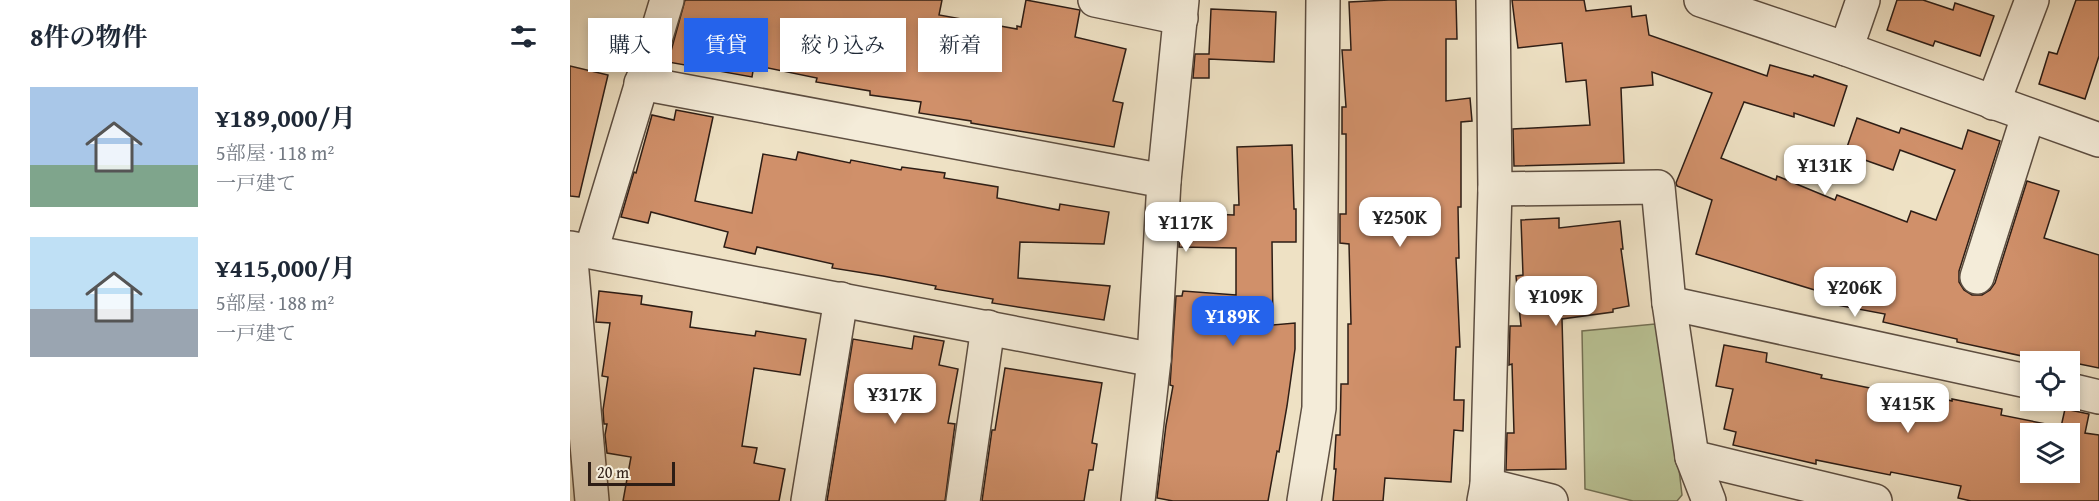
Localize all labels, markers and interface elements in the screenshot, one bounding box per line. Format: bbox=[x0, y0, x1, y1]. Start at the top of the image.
text: 8件の物件 bbox=[30, 17, 147, 56]
chip: 購入 bbox=[588, 18, 672, 72]
chip: 賃貸 bbox=[684, 18, 768, 72]
chip: 絞り込み bbox=[780, 18, 906, 72]
chip: 新着 bbox=[918, 18, 1002, 72]
icon: filters bbox=[507, 20, 540, 53]
text: ¥189,000/月 bbox=[216, 98, 356, 137]
icon: home bbox=[78, 111, 150, 183]
text: 5部屋 · 118 m² bbox=[216, 138, 334, 167]
pin: ¥131K bbox=[1783, 145, 1867, 196]
text: ¥131K bbox=[1798, 150, 1852, 179]
text: 一戸建て bbox=[216, 168, 296, 197]
pin: ¥250K bbox=[1358, 197, 1442, 248]
pin: ¥117K bbox=[1144, 202, 1228, 253]
text: ¥250K bbox=[1373, 202, 1427, 231]
text: ¥117K bbox=[1159, 207, 1213, 236]
text: ¥415,000/月 bbox=[216, 248, 356, 287]
icon: home bbox=[78, 261, 150, 333]
pin: ¥206K bbox=[1813, 267, 1897, 318]
text: ¥206K bbox=[1828, 272, 1882, 301]
pin: ¥109K bbox=[1514, 276, 1598, 327]
text: ¥109K bbox=[1529, 281, 1583, 310]
text: 5部屋 · 188 m² bbox=[216, 288, 334, 317]
pin: ¥189K bbox=[1191, 296, 1275, 347]
text: ¥189K bbox=[1206, 301, 1260, 330]
text: 一戸建て bbox=[216, 318, 296, 347]
map controls bbox=[2020, 351, 2080, 483]
button: locate bbox=[2020, 351, 2080, 411]
pin: ¥317K bbox=[853, 374, 937, 425]
text: ¥317K bbox=[868, 379, 922, 408]
pin: ¥415K bbox=[1866, 383, 1950, 434]
text: ¥415K bbox=[1881, 388, 1935, 417]
button: layers bbox=[2020, 423, 2080, 483]
scale bar bbox=[588, 459, 675, 486]
text: 20 m bbox=[597, 460, 629, 484]

